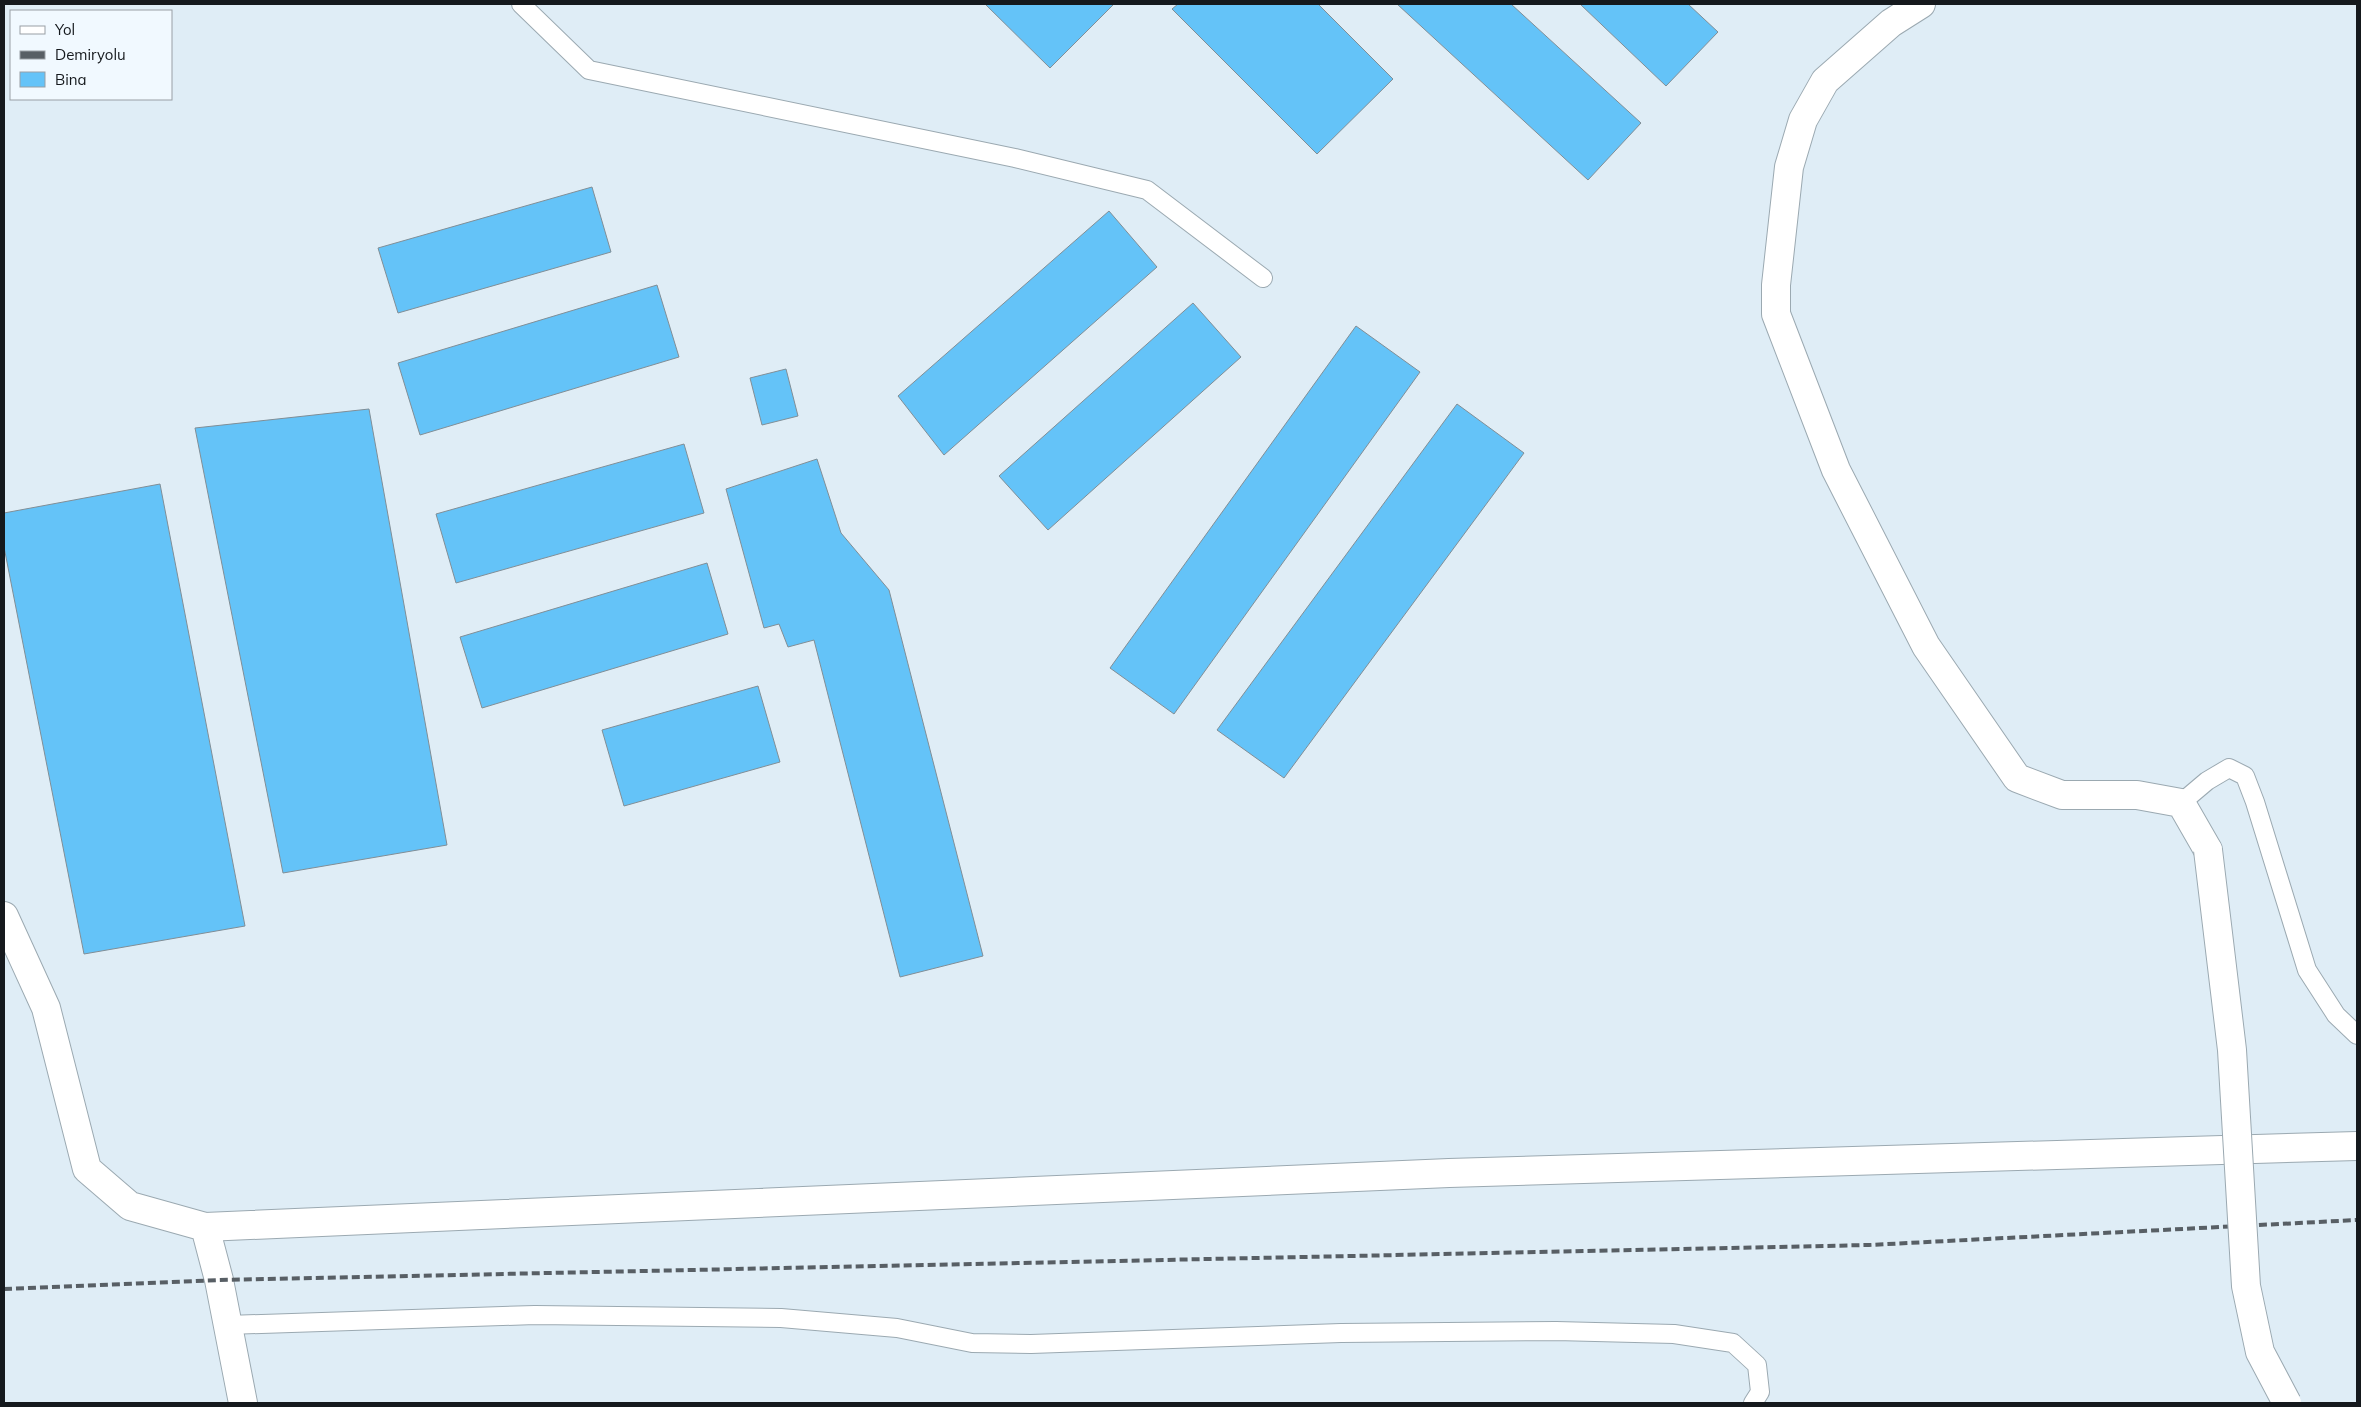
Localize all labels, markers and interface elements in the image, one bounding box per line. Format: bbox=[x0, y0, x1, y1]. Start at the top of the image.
legend bbox=[10, 10, 172, 100]
text: Yol bbox=[54, 20, 75, 39]
text: Demiryolu bbox=[55, 45, 126, 64]
text: Bina bbox=[55, 70, 87, 89]

